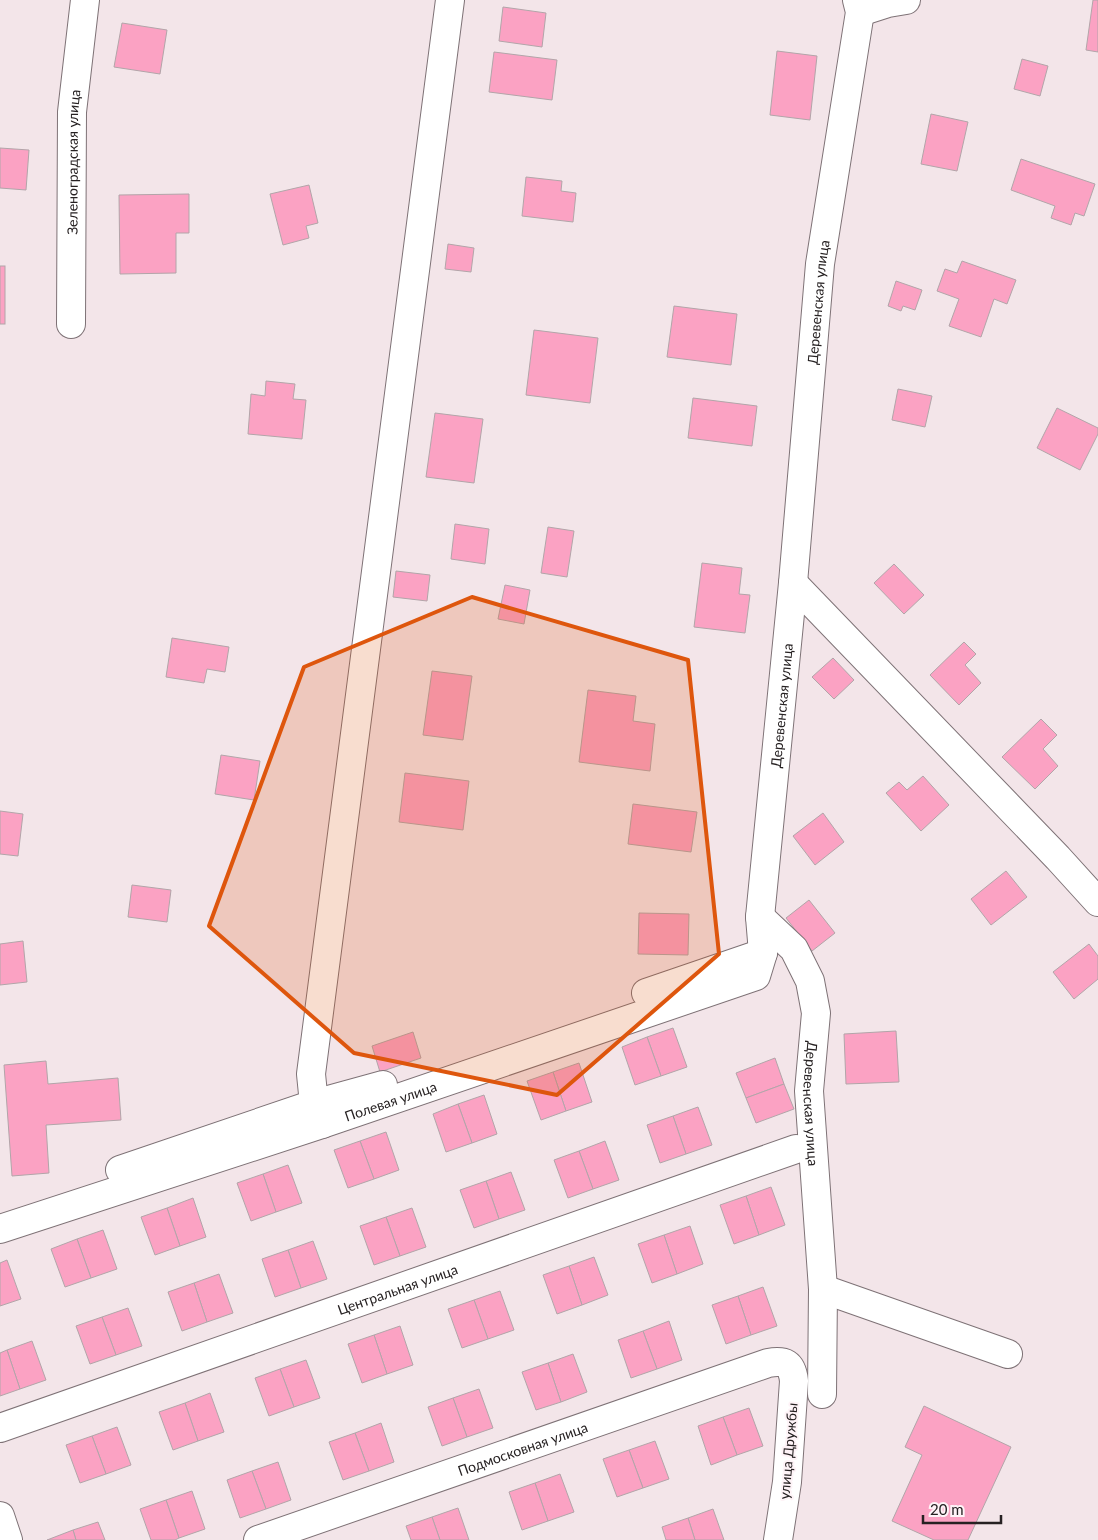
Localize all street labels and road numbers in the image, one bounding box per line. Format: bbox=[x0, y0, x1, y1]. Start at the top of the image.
street label: Зеленоградская улица bbox=[63, 88, 83, 235]
street label: Деревенская улица bbox=[803, 239, 832, 365]
street label: Деревенская улица bbox=[766, 642, 796, 769]
street label: Деревенская улица bbox=[800, 1041, 823, 1167]
street label: Полевая улица bbox=[342, 1077, 439, 1124]
street label: Центральная улица bbox=[335, 1260, 460, 1318]
street label: улица Дружбы bbox=[775, 1402, 801, 1500]
street label: Подмосковная улица bbox=[455, 1418, 590, 1479]

